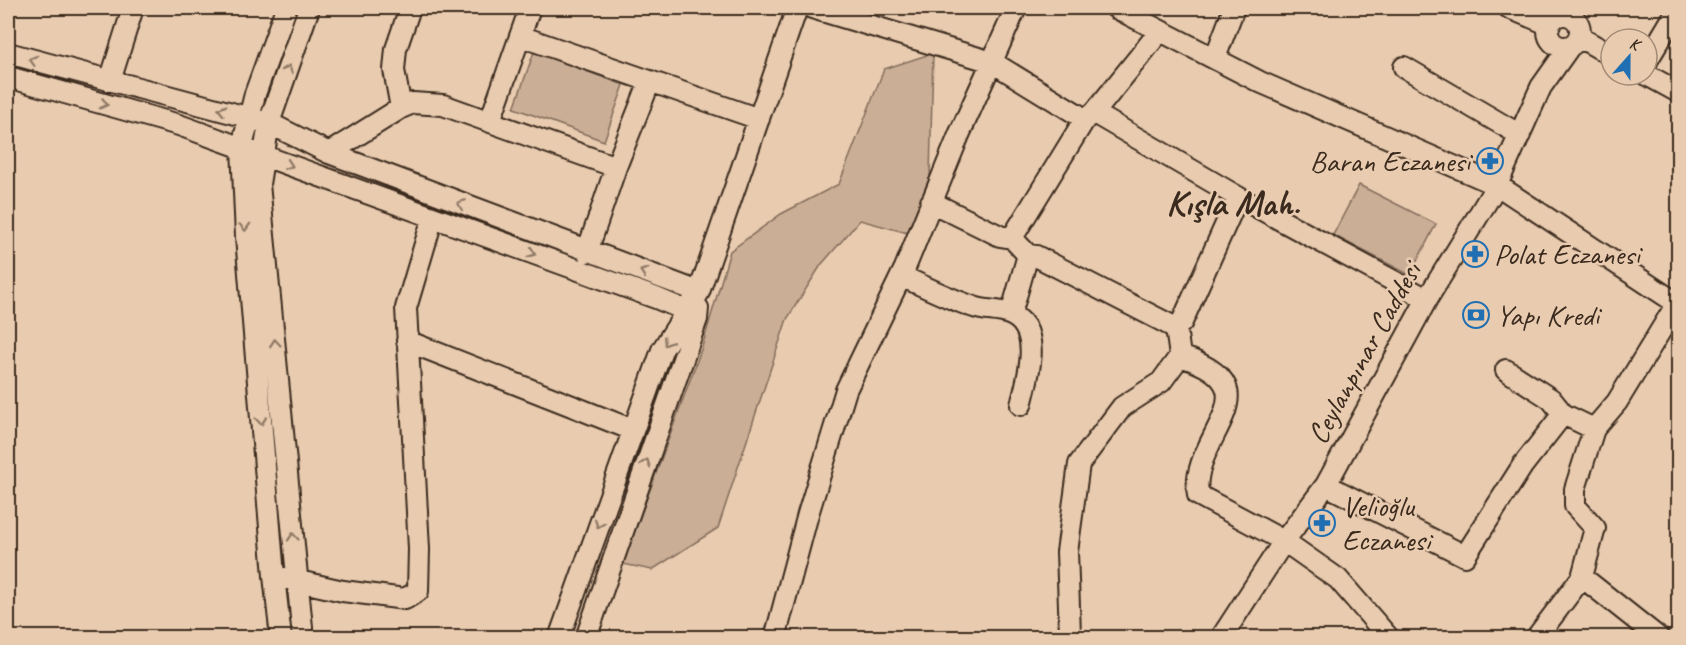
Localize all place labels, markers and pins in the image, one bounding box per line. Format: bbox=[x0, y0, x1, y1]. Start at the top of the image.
place label: Baran Eczanesi bbox=[1310, 142, 1473, 180]
pharmacy icon: Baran Eczanesi bbox=[1475, 146, 1505, 176]
place label: Polat Eczanesi bbox=[1494, 235, 1643, 273]
pharmacy icon: Polat Eczanesi bbox=[1460, 239, 1490, 269]
place label: Yapı Kredi bbox=[1496, 296, 1603, 334]
bank icon: Yapı Kredi bbox=[1461, 300, 1491, 330]
place label: Velioğlu Eczanesi bbox=[1342, 487, 1434, 559]
pharmacy icon: Velioğlu Eczanesi bbox=[1307, 508, 1337, 538]

